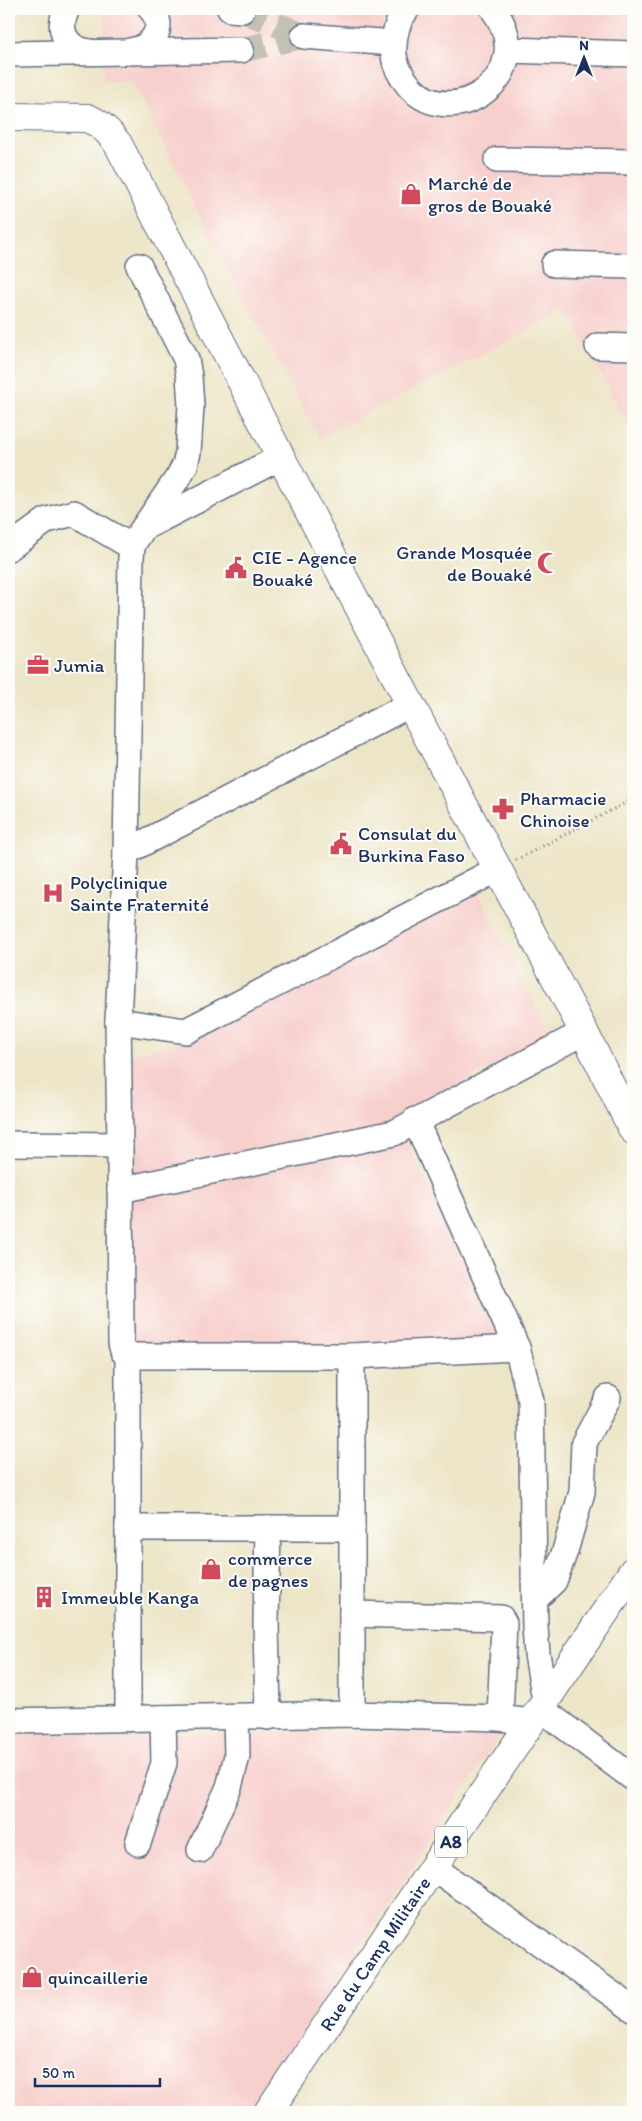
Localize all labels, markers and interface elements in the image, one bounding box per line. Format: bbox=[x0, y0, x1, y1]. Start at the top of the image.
north arrow bbox=[560, 32, 610, 82]
text: N bbox=[579, 37, 589, 54]
place label: Marché de gros de Bouaké bbox=[428, 172, 552, 217]
shop icon: Marché de gros de Bouaké bbox=[398, 181, 424, 207]
place label: Grande Mosquée de Bouaké bbox=[396, 541, 532, 586]
place label: CIE - Agence Bouaké bbox=[252, 546, 357, 591]
mosque icon: Grande Mosquée de Bouaké bbox=[535, 550, 561, 576]
public building icon: CIE - Agence Bouaké bbox=[223, 555, 249, 581]
office icon: Jumia bbox=[25, 652, 51, 678]
place label: Jumia bbox=[54, 654, 104, 677]
place label: Pharmacie Chinoise bbox=[520, 787, 606, 832]
pharmacy icon: Pharmacie Chinoise bbox=[490, 796, 516, 822]
place label: Consulat du Burkina Faso bbox=[358, 822, 465, 867]
public building icon: Consulat du Burkina Faso bbox=[328, 831, 354, 857]
place label: Polyclinique Sainte Fraternité bbox=[70, 871, 209, 916]
hospital icon: Polyclinique Sainte Fraternité bbox=[40, 880, 66, 906]
place label: commerce de pagnes bbox=[228, 1547, 312, 1592]
shop icon: commerce de pagnes bbox=[198, 1556, 224, 1582]
building icon: Immeuble Kanga bbox=[31, 1584, 57, 1610]
place label: Immeuble Kanga bbox=[61, 1586, 199, 1609]
road number: A8 bbox=[435, 1826, 467, 1858]
street label: Rue du Camp Militaire bbox=[315, 1872, 436, 2036]
shop icon: quincaillerie bbox=[19, 1964, 45, 1990]
place label: quincaillerie bbox=[48, 1966, 148, 1989]
scale bar bbox=[35, 2056, 160, 2088]
text: 50 m bbox=[42, 2064, 75, 2082]

